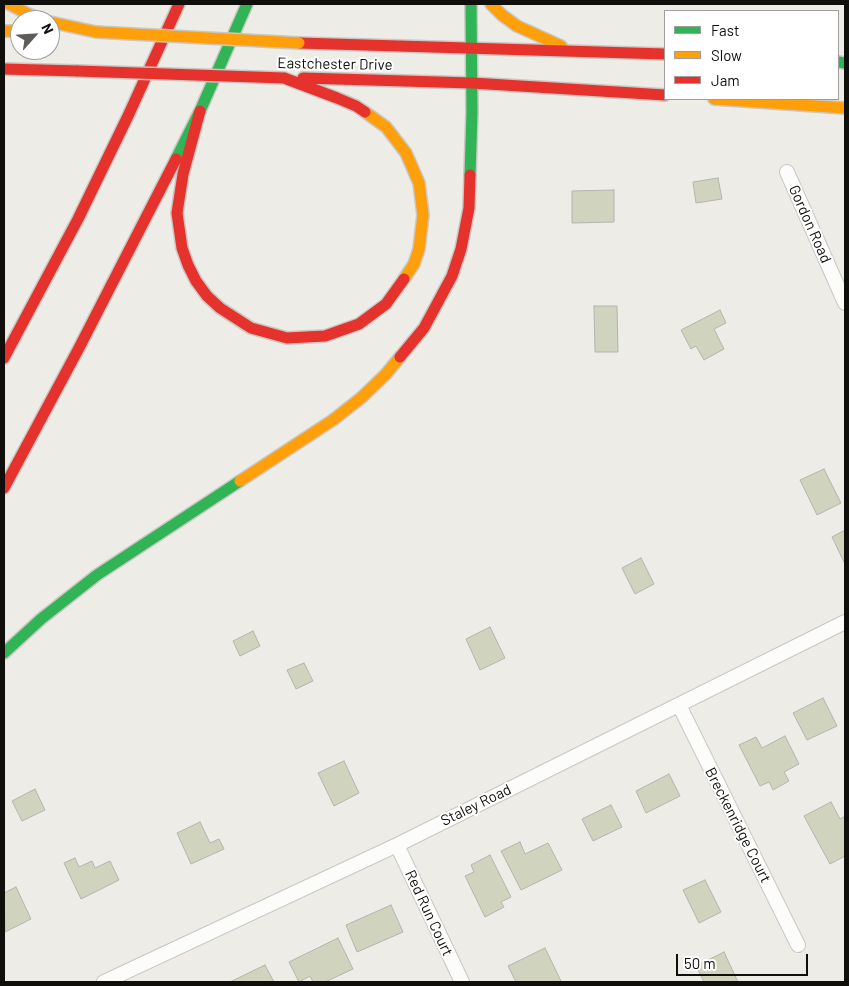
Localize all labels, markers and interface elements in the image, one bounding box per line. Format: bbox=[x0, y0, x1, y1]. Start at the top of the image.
north arrow bbox=[10, 10, 60, 60]
legend bbox=[664, 10, 839, 100]
text: N bbox=[38, 21, 58, 37]
text: Fast bbox=[711, 21, 739, 39]
text: Slow bbox=[711, 46, 742, 64]
street label: Eastchester Drive bbox=[277, 54, 393, 74]
text: Jam bbox=[711, 71, 740, 89]
street label: Gordon Road bbox=[785, 182, 835, 266]
street label: Breckenridge Court bbox=[701, 764, 775, 886]
street label: Staley Road bbox=[438, 780, 514, 830]
street label: Red Run Court bbox=[401, 867, 457, 959]
scale bar bbox=[679, 944, 812, 976]
text: 50 m bbox=[684, 954, 716, 972]

